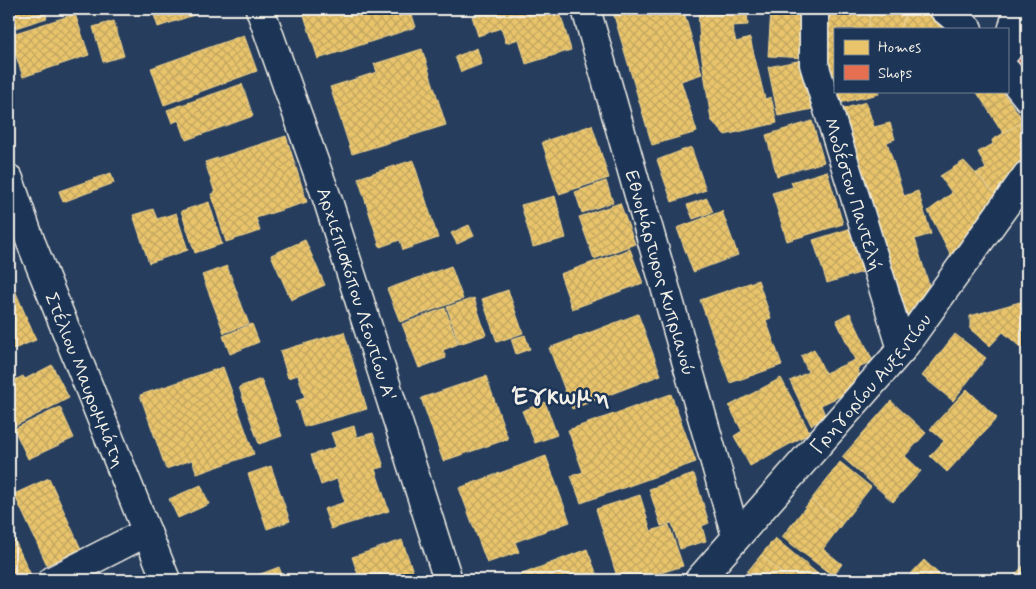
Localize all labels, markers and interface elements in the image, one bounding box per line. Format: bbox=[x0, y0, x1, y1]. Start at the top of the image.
legend bbox=[834, 28, 1008, 92]
text: Homes bbox=[878, 38, 921, 58]
text: Shops bbox=[878, 64, 913, 84]
street label: Μοδέστου Παντελή bbox=[817, 115, 888, 274]
street label: Εθνομάρτυρος Κυπριανού bbox=[618, 167, 701, 379]
street label: Αρχιεπισκόπου Λεοντίου Α' bbox=[310, 184, 401, 404]
street label: Στέλιου Μαυρομμάτη bbox=[38, 289, 131, 471]
street label: Γρηγορίου Αυξεντίου bbox=[805, 309, 938, 459]
district label: Έγκωμη bbox=[512, 382, 610, 413]

